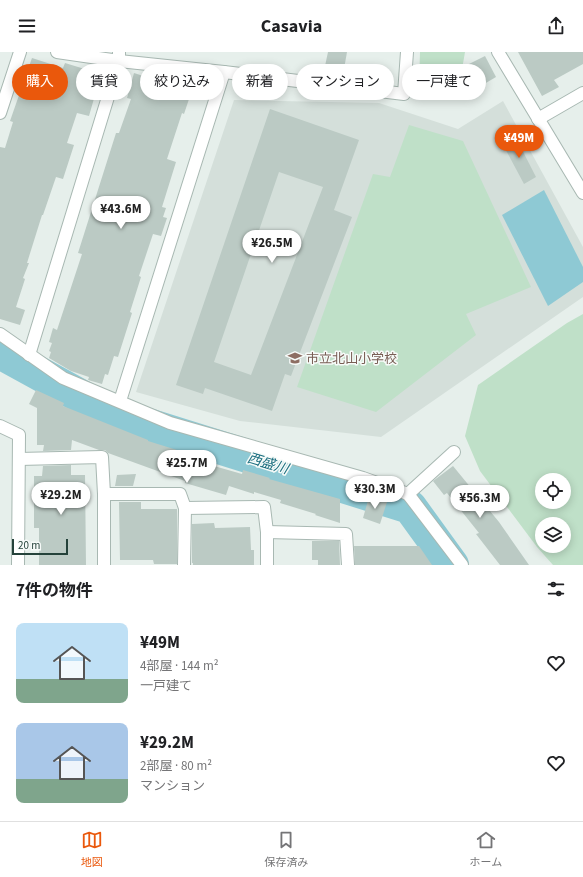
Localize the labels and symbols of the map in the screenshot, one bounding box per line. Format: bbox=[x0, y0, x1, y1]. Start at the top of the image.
pin: ¥49M bbox=[495, 125, 543, 159]
pin: ¥43.6M bbox=[88, 196, 154, 230]
pin: ¥26.5M bbox=[239, 230, 305, 264]
school or university icon: 市立北山小学校 bbox=[287, 350, 303, 366]
place label: 市立北山小学校 bbox=[306, 350, 397, 368]
water label: 西盛川 bbox=[245, 448, 293, 480]
pin: ¥25.7M bbox=[154, 450, 220, 484]
pin: ¥30.3M bbox=[342, 476, 408, 510]
pin: ¥29.2M bbox=[28, 482, 94, 516]
pin: ¥56.3M bbox=[447, 485, 513, 519]
scale bar bbox=[12, 537, 68, 556]

